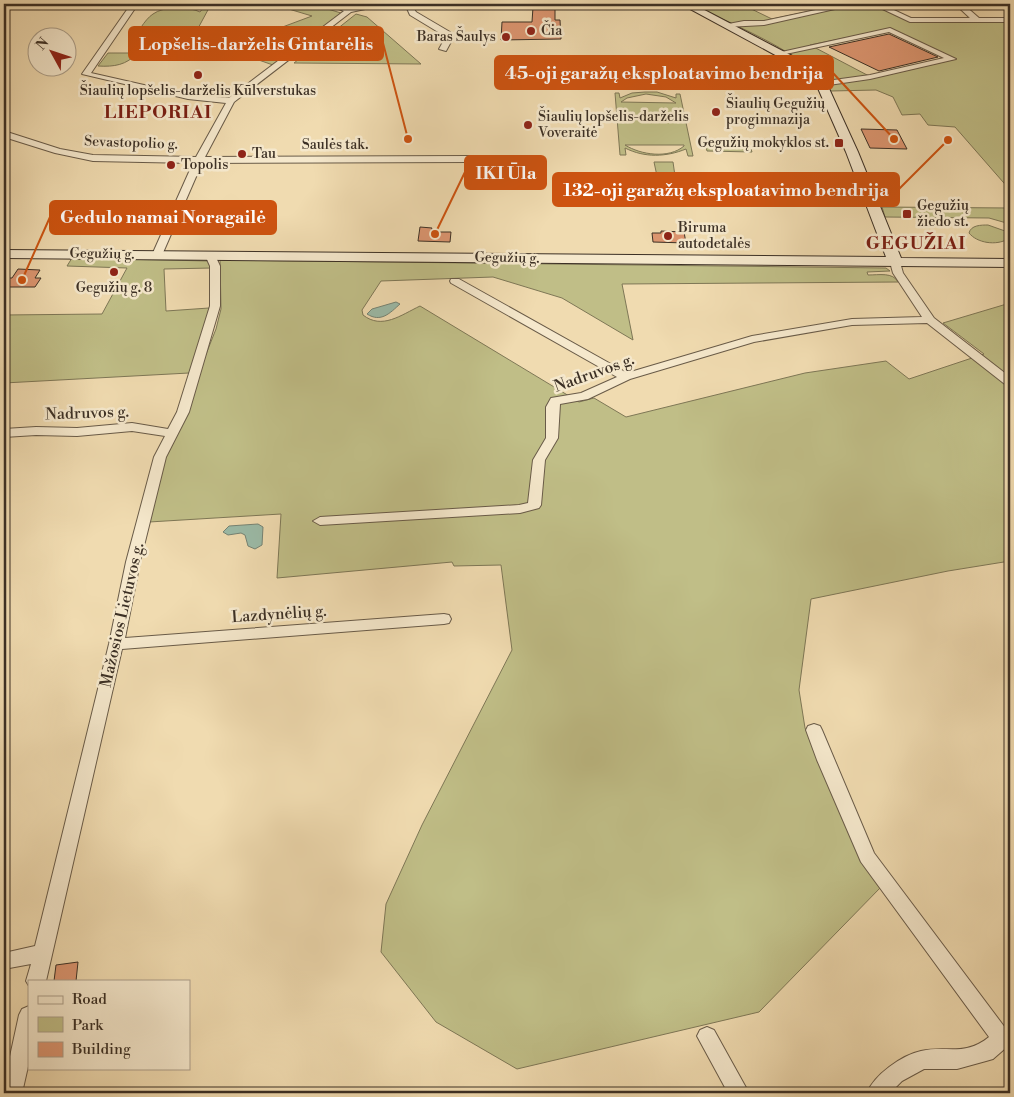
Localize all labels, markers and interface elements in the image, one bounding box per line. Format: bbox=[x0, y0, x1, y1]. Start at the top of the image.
place label: Čia bbox=[541, 20, 563, 40]
marker: Čia bbox=[525, 25, 537, 37]
place label: Baras Šaulys bbox=[416, 26, 496, 46]
callout: Lopšelis-darželis Gintarėlis bbox=[129, 27, 383, 60]
north arrow bbox=[28, 28, 78, 78]
marker: Baras Šaulys bbox=[500, 31, 512, 43]
text: Lopšelis-darželis Gintarėlis bbox=[139, 33, 374, 56]
text: N bbox=[32, 34, 53, 54]
callout: 45-oji garažų eksploatavimo bendrija bbox=[495, 56, 833, 89]
text: 45-oji garažų eksploatavimo bendrija bbox=[505, 62, 823, 85]
marker: Šiaulių lopšelis-darželis Kūlverstukas bbox=[192, 69, 204, 81]
place label: Šiaulių lopšelis-darželis Kūlverstukas bbox=[80, 80, 316, 100]
place label: Šiaulių Gegužių progimnazija bbox=[726, 93, 825, 129]
district label: LIEPORIAI bbox=[104, 101, 212, 124]
place label: Šiaulių lopšelis-darželis Voveraitė bbox=[537, 106, 689, 142]
marker: Šiaulių Gegužių progimnazija bbox=[710, 106, 722, 118]
marker: Šiaulių lopšelis-darželis Voveraitė bbox=[522, 119, 534, 131]
street label: Sevastopolio g. bbox=[84, 132, 178, 154]
place label: Gegužių mokyklos st. bbox=[697, 134, 829, 152]
street label: Saulės tak. bbox=[302, 136, 368, 154]
marker: Gegužių mokyklos st. bbox=[833, 137, 845, 149]
place label: Tau bbox=[252, 145, 276, 163]
marker: Tau bbox=[236, 148, 248, 160]
place label: Topolis bbox=[181, 156, 228, 174]
callout: IKI Ūla bbox=[465, 156, 546, 189]
marker: Topolis bbox=[165, 159, 177, 171]
text: IKI Ūla bbox=[476, 162, 537, 185]
callout: 132-oji garažų eksploatavimo bendrija bbox=[553, 173, 899, 206]
text: 132-oji garažų eksploatavimo bendrija bbox=[563, 179, 889, 202]
place label: Gegužių žiedo st. bbox=[917, 197, 969, 231]
callout: Gedulo namai Noragailė bbox=[50, 201, 276, 234]
text: Gedulo namai Noragailė bbox=[60, 206, 266, 229]
marker: Gegužių žiedo st. bbox=[901, 208, 913, 220]
place label: Biruma autodetalės bbox=[677, 219, 750, 253]
marker: Biruma autodetalės bbox=[662, 230, 674, 242]
district label: GEGUŽIAI bbox=[866, 232, 966, 255]
street label: Gegužių g. bbox=[69, 244, 135, 264]
street label: Gegužių g. bbox=[474, 248, 540, 268]
marker: Gegužių g. 8 bbox=[108, 266, 120, 278]
place label: Gegužių g. 8 bbox=[76, 279, 152, 297]
street label: Nadruvos g. bbox=[551, 349, 637, 397]
street label: Nadruvos g. bbox=[45, 402, 129, 424]
street label: Mažosios Lietuvos g. bbox=[96, 541, 148, 689]
street label: Lazdynėlių g. bbox=[231, 601, 327, 627]
legend bbox=[28, 980, 190, 1070]
text: Road bbox=[72, 990, 107, 1009]
text: Park bbox=[72, 1016, 104, 1035]
text: Building bbox=[71, 1040, 131, 1059]

